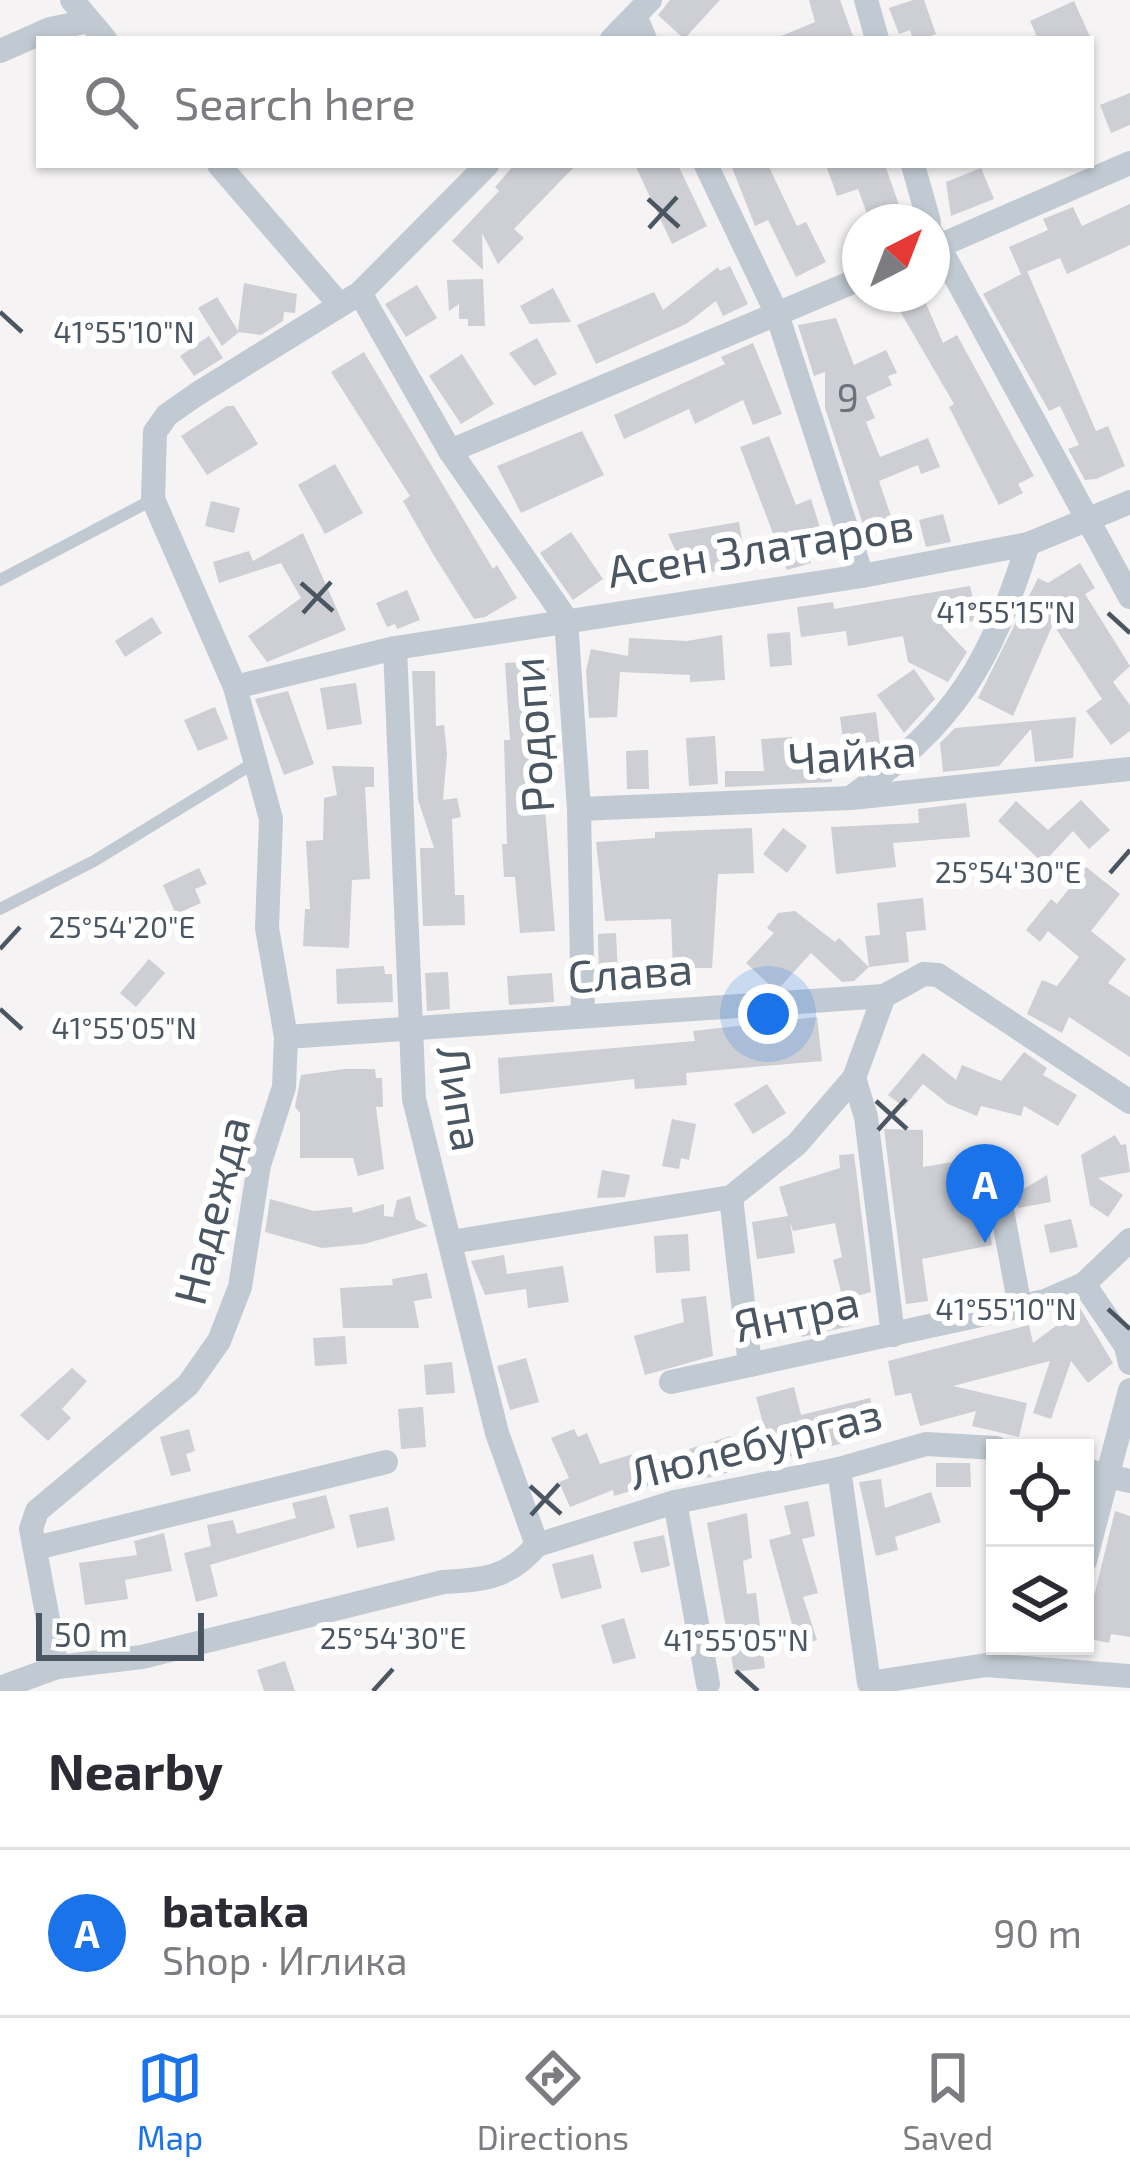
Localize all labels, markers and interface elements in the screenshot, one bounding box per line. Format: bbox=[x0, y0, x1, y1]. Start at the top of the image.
search box bbox=[36, 36, 1094, 168]
icon: search bbox=[78, 69, 144, 135]
text: Search here bbox=[174, 75, 416, 129]
north arrow bbox=[842, 204, 950, 312]
text: 41°55'10"N bbox=[53, 313, 195, 349]
house number: 9 bbox=[837, 373, 859, 420]
street label: Асен Златаров bbox=[603, 495, 917, 597]
text: 41°55'15"N bbox=[936, 593, 1076, 629]
street label: Родопи bbox=[499, 655, 563, 815]
street label: Чайка bbox=[786, 722, 918, 784]
text: 25°54'30"E bbox=[935, 853, 1081, 889]
text: 25°54'20"E bbox=[49, 908, 195, 944]
street label: Слава bbox=[565, 940, 695, 1002]
your location bbox=[738, 984, 798, 1044]
text: 41°55'05"N bbox=[51, 1009, 197, 1045]
street label: Липа bbox=[427, 1041, 497, 1155]
street label: Надежда bbox=[161, 1110, 259, 1310]
pin: A bbox=[946, 1144, 1024, 1243]
street label: Янтра bbox=[728, 1272, 864, 1352]
text: 41°55'10"N bbox=[935, 1290, 1077, 1326]
street label: Люлебургаз bbox=[623, 1385, 887, 1500]
map controls bbox=[986, 1439, 1094, 1655]
button: locate bbox=[986, 1439, 1094, 1547]
button: layers bbox=[986, 1547, 1094, 1655]
scale bar bbox=[36, 1607, 204, 1660]
text: 50 m bbox=[54, 1614, 128, 1654]
text: 25°54'30"E bbox=[320, 1619, 466, 1655]
text: 41°55'05"N bbox=[663, 1621, 809, 1657]
text: Nearby bbox=[48, 1739, 223, 1800]
text: bataka bbox=[162, 1882, 309, 1936]
text: A bbox=[74, 1909, 100, 1956]
text: 90 m bbox=[993, 1909, 1082, 1956]
text: Shop · Иглика bbox=[162, 1936, 408, 1983]
tab: Map bbox=[137, 2045, 203, 2157]
tab: Directions bbox=[477, 2045, 629, 2157]
tab: Saved bbox=[903, 2045, 993, 2157]

